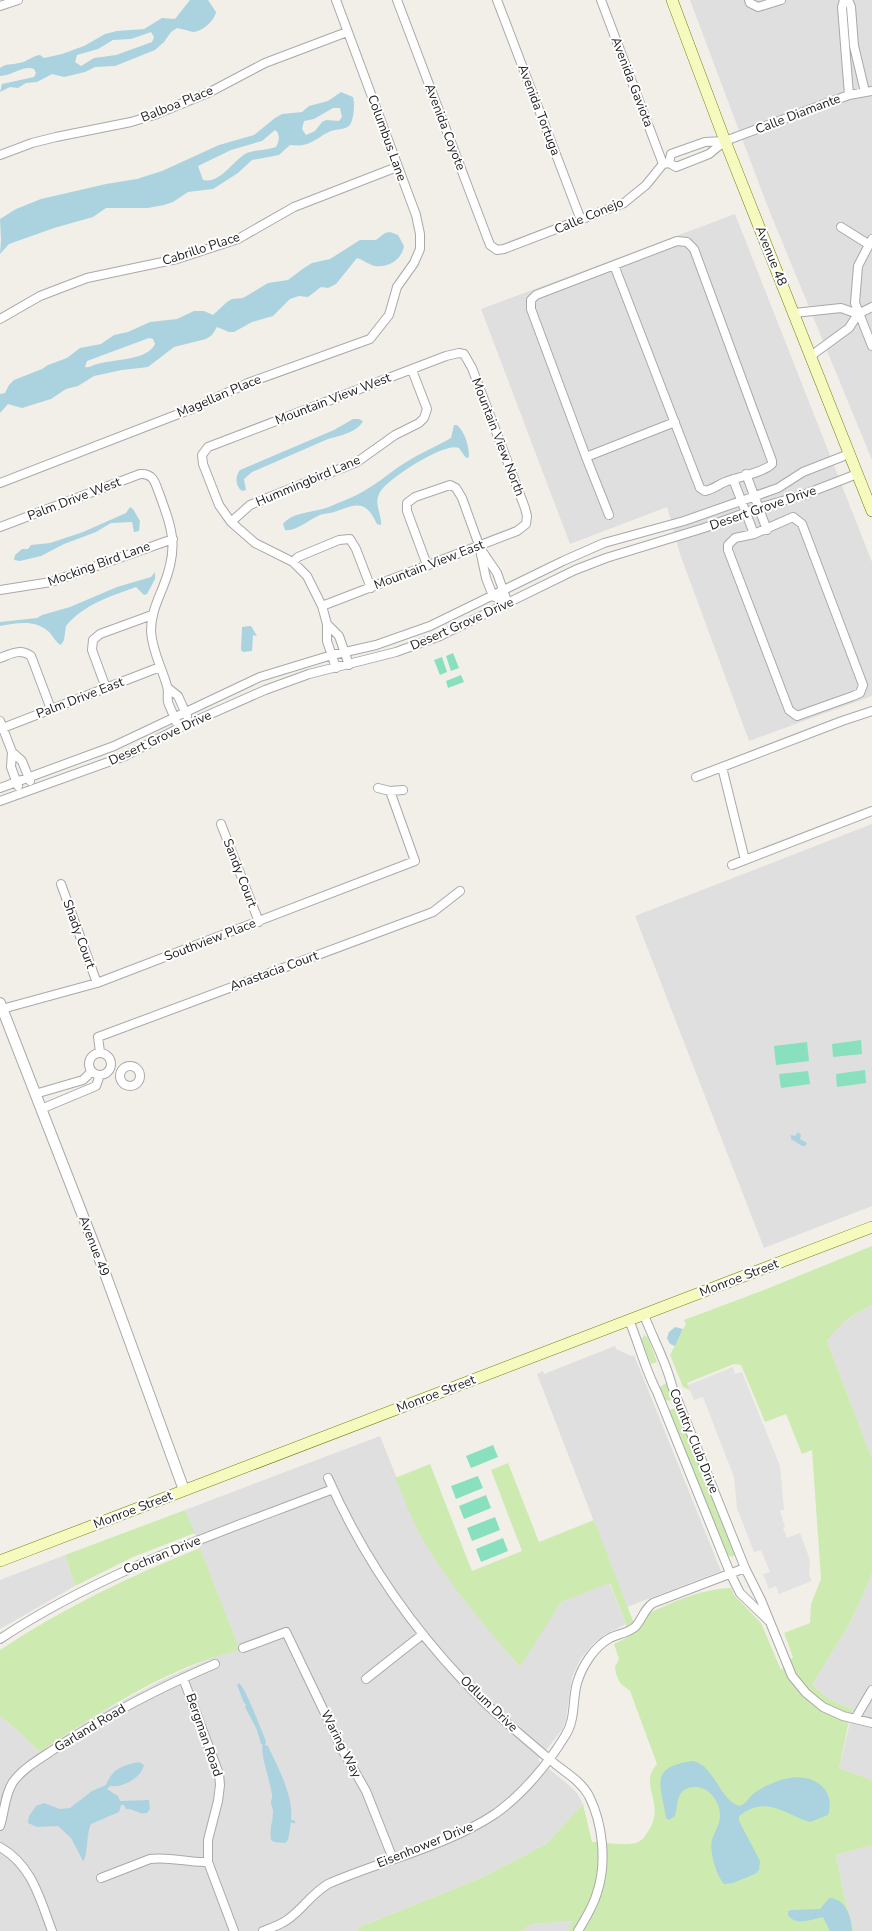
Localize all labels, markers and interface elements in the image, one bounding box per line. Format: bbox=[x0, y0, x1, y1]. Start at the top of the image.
street label: Avenida Gaviota bbox=[606, 34, 658, 130]
street label: Avenida Tortuga bbox=[513, 62, 565, 158]
street label: Balboa Place bbox=[138, 81, 216, 127]
street label: Avenida Coyote bbox=[420, 81, 470, 173]
street label: Calle Diamante bbox=[753, 90, 843, 138]
street label: Columbus Lane bbox=[363, 92, 411, 184]
street label: Calle Conejo bbox=[552, 193, 626, 239]
street label: Avenue 48 bbox=[751, 223, 791, 289]
street label: Cabrillo Place bbox=[160, 228, 242, 270]
street label: Mountain View West bbox=[273, 368, 394, 429]
street label: Magellan Place bbox=[174, 370, 264, 422]
street label: Mountain View North bbox=[467, 375, 529, 499]
street label: Hummingbird Lane bbox=[253, 451, 363, 511]
street label: Palm Drive West bbox=[25, 473, 124, 525]
street label: Desert Grove Drive bbox=[707, 481, 819, 535]
street label: Mountain View East bbox=[371, 536, 487, 594]
street label: Mocking Bird Lane bbox=[45, 537, 153, 591]
street label: Desert Grove Drive bbox=[407, 593, 517, 655]
street label: Palm Drive East bbox=[34, 673, 127, 723]
street label: Desert Grove Drive bbox=[106, 706, 214, 770]
street label: Sandy Court bbox=[219, 836, 262, 910]
street label: Shady Court bbox=[58, 897, 100, 971]
street label: Southview Place bbox=[162, 914, 259, 966]
street label: Anastacia Court bbox=[227, 946, 321, 995]
street label: Avenue 49 bbox=[74, 1213, 114, 1279]
street label: Monroe Street bbox=[697, 1255, 781, 1301]
street label: Monroe Street bbox=[394, 1371, 478, 1417]
street label: Country Club Drive bbox=[665, 1386, 723, 1496]
street label: Monroe Street bbox=[91, 1487, 175, 1533]
street label: Cochran Drive bbox=[121, 1531, 203, 1579]
street label: Odlum Drive bbox=[456, 1672, 522, 1736]
street label: Bergman Road bbox=[181, 1691, 227, 1779]
street label: Garland Road bbox=[51, 1700, 129, 1756]
street label: Waring Way bbox=[316, 1707, 366, 1781]
street label: Eisenhower Drive bbox=[374, 1817, 476, 1872]

